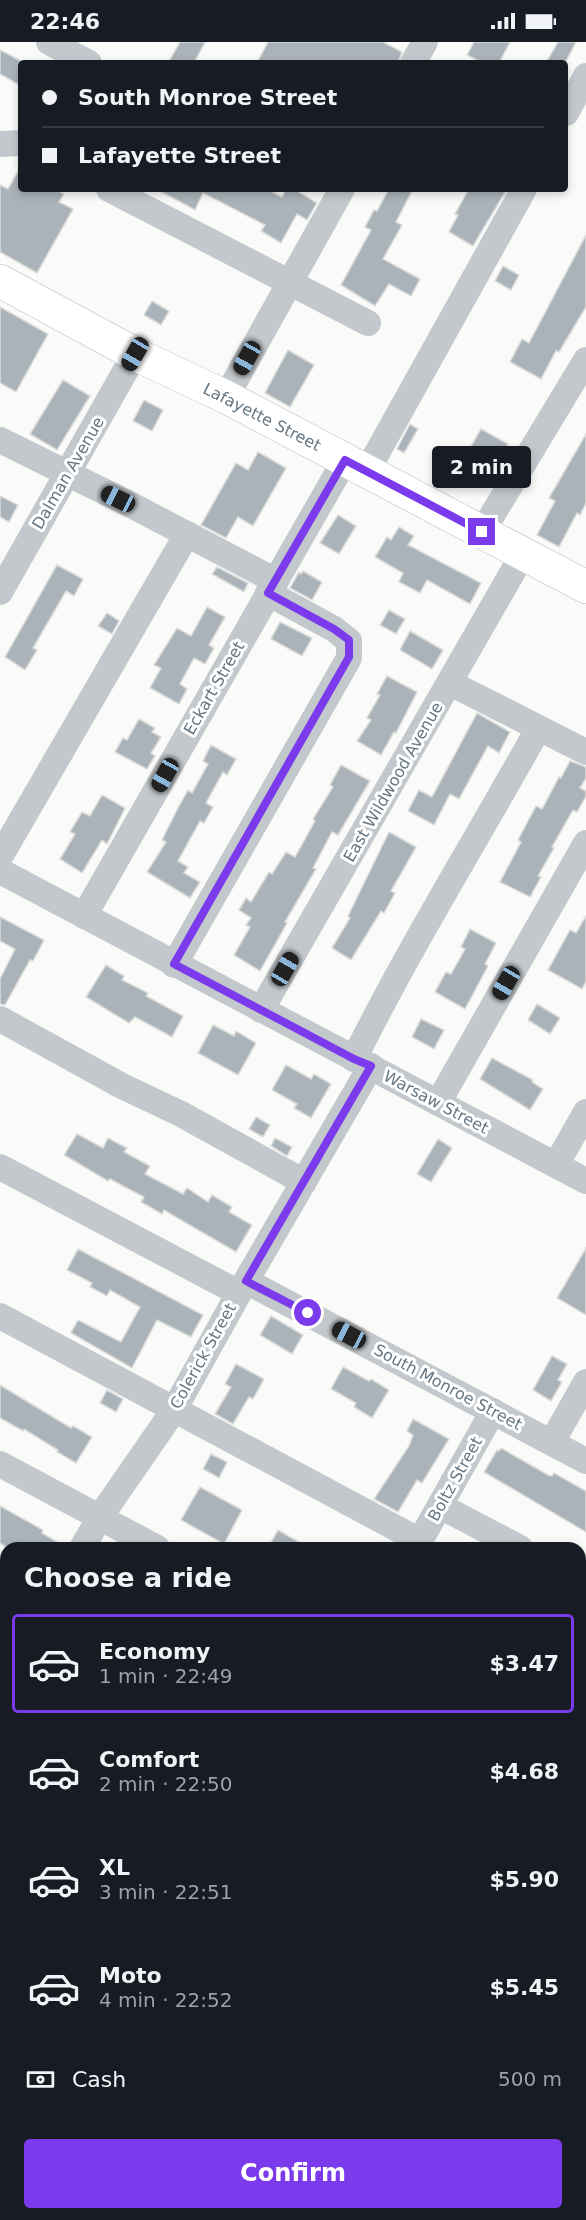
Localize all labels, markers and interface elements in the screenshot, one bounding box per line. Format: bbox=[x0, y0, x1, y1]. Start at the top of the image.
text: 22:46 bbox=[30, 9, 100, 34]
text: South Monroe Street bbox=[78, 85, 337, 110]
text: Lafayette Street bbox=[78, 143, 281, 168]
car bbox=[118, 334, 152, 374]
car bbox=[230, 338, 264, 378]
street label: Lafayette Street bbox=[200, 379, 324, 455]
street label: Dalman Avenue bbox=[28, 413, 108, 533]
callout: 2 min bbox=[432, 445, 532, 487]
text: 2 min bbox=[450, 455, 513, 479]
car bbox=[98, 483, 138, 515]
route end bbox=[468, 518, 495, 545]
street label: Eckart Street bbox=[180, 638, 248, 738]
street label: East Wildwood Avenue bbox=[339, 699, 447, 865]
car bbox=[148, 755, 182, 795]
car bbox=[268, 949, 302, 989]
car bbox=[489, 963, 523, 1003]
street label: Warsaw Street bbox=[380, 1066, 492, 1138]
route start bbox=[294, 1299, 321, 1326]
street label: Colerick Street bbox=[166, 1300, 240, 1412]
car bbox=[329, 1319, 369, 1351]
street label: South Monroe Street bbox=[371, 1340, 525, 1434]
street label: Boltz Street bbox=[424, 1433, 486, 1525]
text: Choose a ride bbox=[24, 1562, 232, 1593]
icon: car bbox=[27, 1637, 81, 1691]
text: Economy bbox=[99, 1639, 210, 1664]
text: $3.47 bbox=[489, 1651, 559, 1676]
text: 1 min · 22:49 bbox=[99, 1664, 233, 1688]
icon: car bbox=[27, 1745, 81, 1799]
text: Comfort bbox=[99, 1747, 199, 1772]
text: $4.68 bbox=[489, 1759, 559, 1784]
text: 2 min · 22:50 bbox=[99, 1772, 233, 1796]
icon: car bbox=[27, 1853, 81, 1907]
text: XL bbox=[99, 1855, 130, 1880]
text: $5.90 bbox=[489, 1867, 559, 1892]
text: 3 min · 22:51 bbox=[99, 1880, 233, 1904]
icon: car bbox=[27, 1961, 81, 2015]
text: Moto bbox=[99, 1963, 162, 1988]
text: $5.45 bbox=[489, 1975, 559, 2000]
text: 4 min · 22:52 bbox=[99, 1988, 233, 2012]
icon: cash bbox=[24, 2063, 57, 2096]
text: Cash bbox=[72, 2067, 126, 2092]
text: 500 m bbox=[498, 2067, 562, 2091]
button: Confirm bbox=[24, 2139, 562, 2208]

